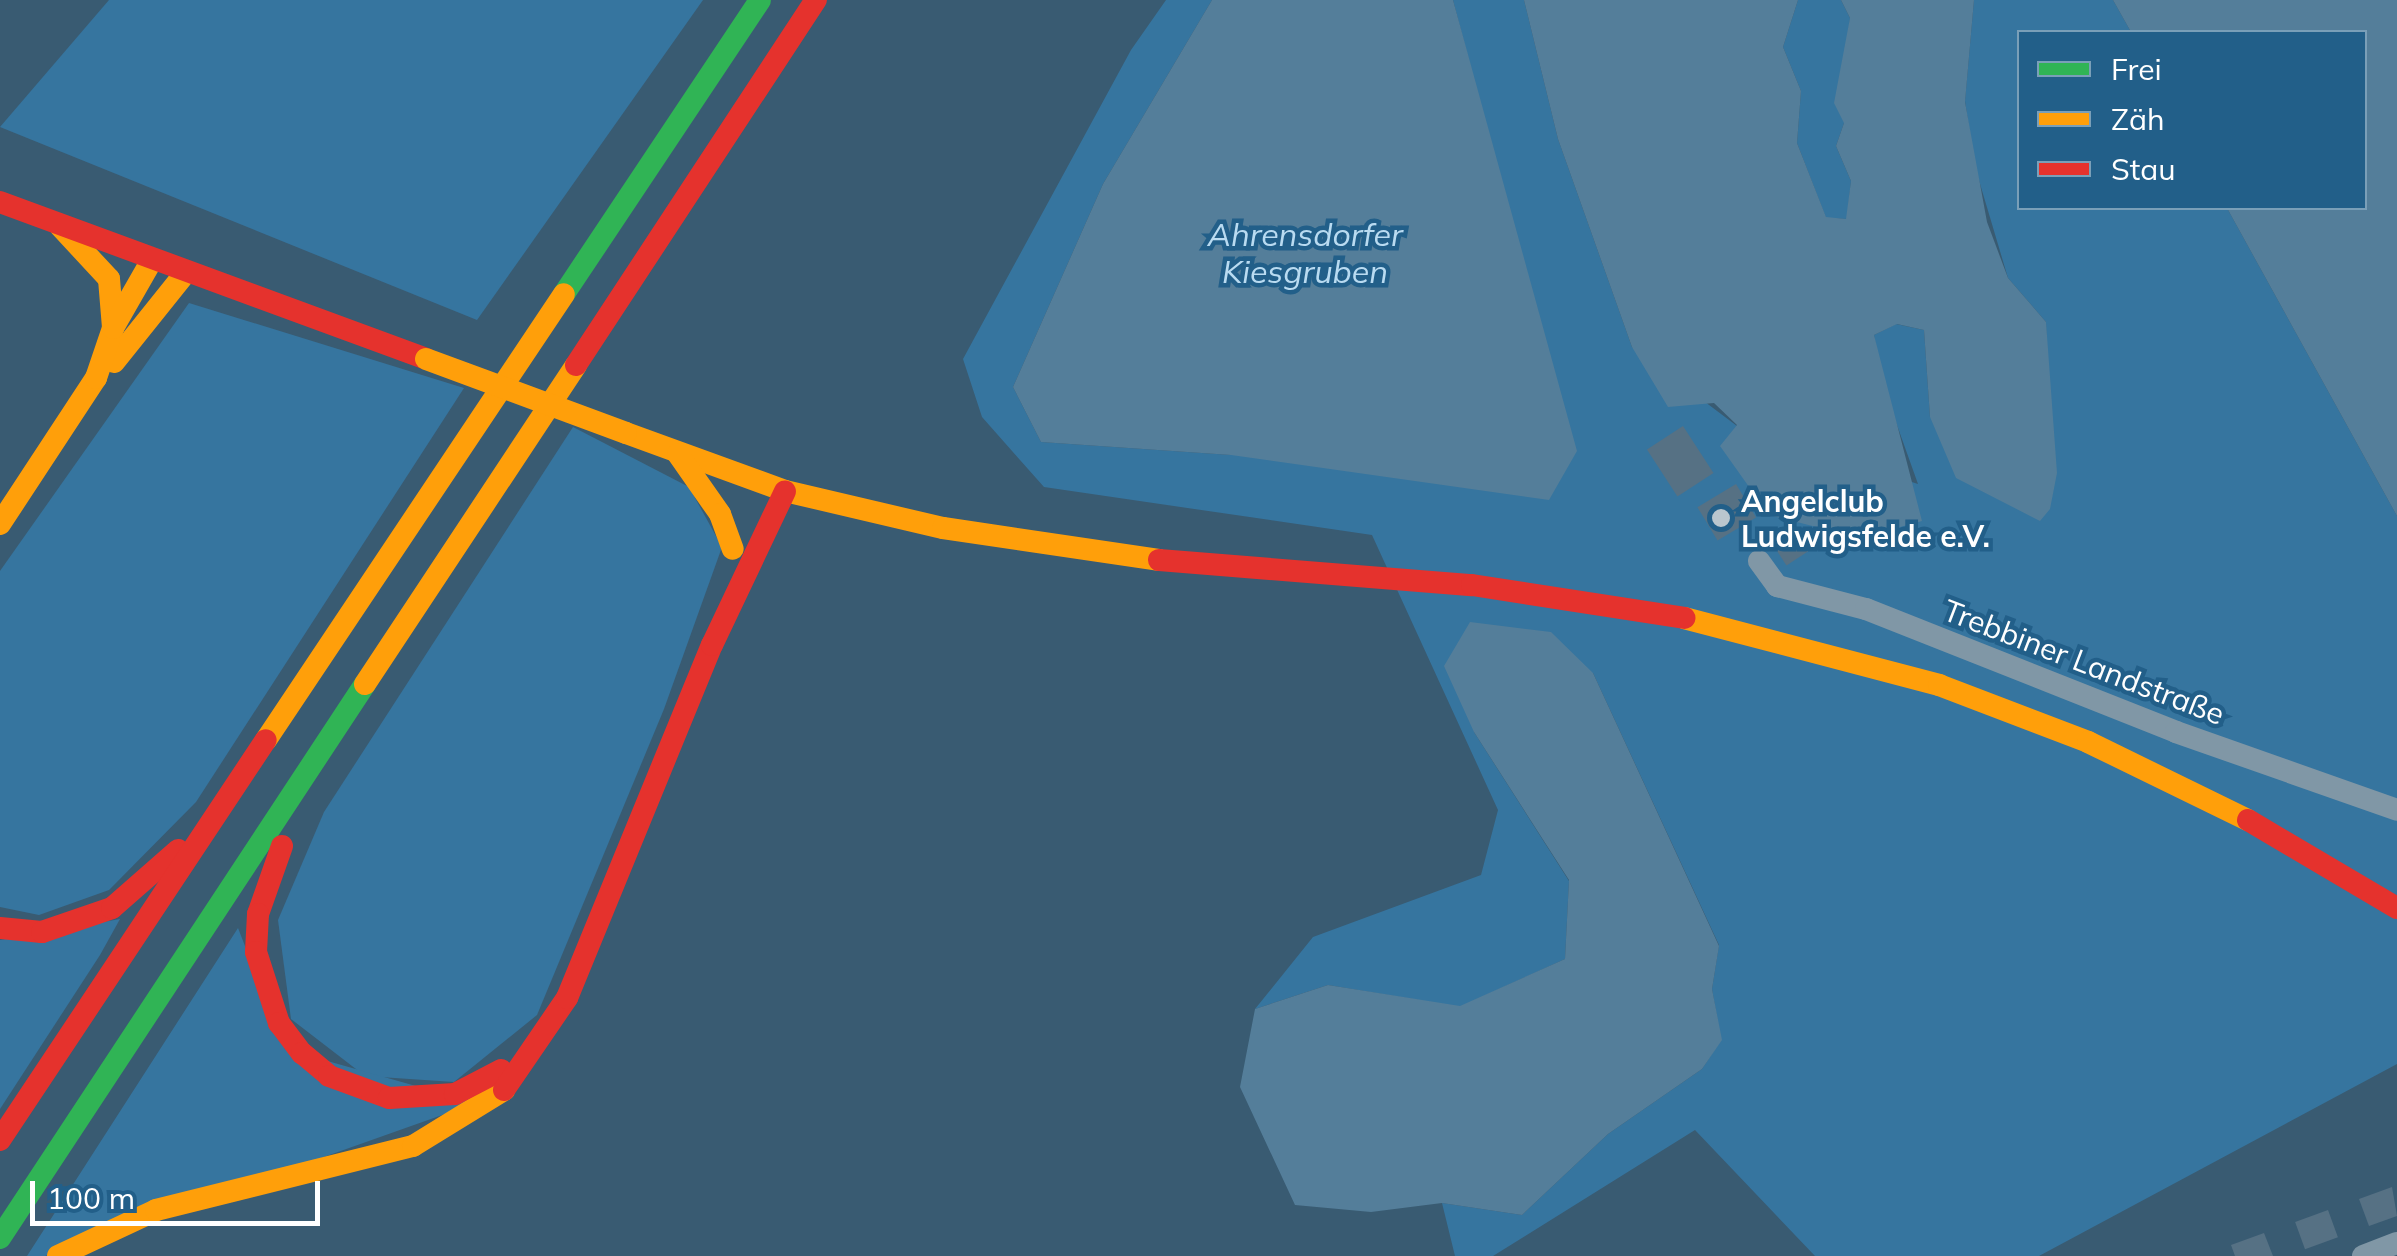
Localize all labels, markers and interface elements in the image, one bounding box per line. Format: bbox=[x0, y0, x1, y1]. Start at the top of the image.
legend bbox=[2017, 30, 2367, 210]
text: Frei bbox=[2111, 50, 2162, 88]
text: Zäh bbox=[2111, 100, 2164, 138]
text: Stau bbox=[2111, 150, 2175, 188]
water label: Ahrensdorfer Kiesgruben bbox=[1207, 216, 1403, 291]
place label: Angelclub Ludwigsfelde e.V. bbox=[1741, 483, 1990, 554]
marker: Angelclub Ludwigsfelde e.V. bbox=[1710, 507, 1732, 529]
street label: Trebbiner Landstraße bbox=[1939, 592, 2229, 732]
scale bar bbox=[35, 1161, 325, 1223]
text: 100 m bbox=[47, 1179, 135, 1217]

